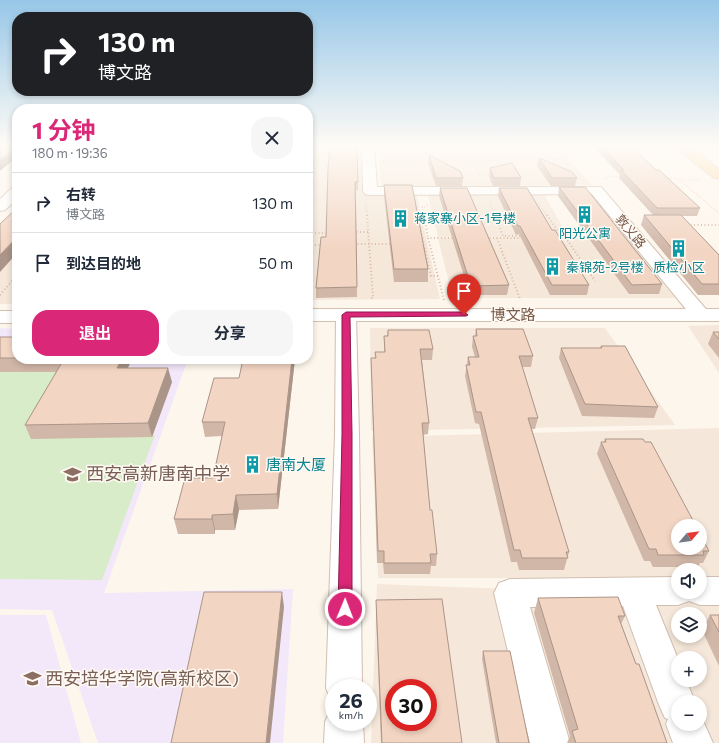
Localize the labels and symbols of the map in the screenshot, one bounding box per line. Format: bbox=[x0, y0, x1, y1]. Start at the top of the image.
building icon: 阳光公寓 bbox=[575, 204, 595, 224]
building icon: 蒋家寨小区-1号楼 bbox=[391, 208, 411, 228]
place label: 蒋家寨小区-1号楼 bbox=[414, 210, 516, 226]
street label: 敦义路 bbox=[612, 211, 650, 251]
place label: 阳光公寓 bbox=[559, 225, 611, 241]
building icon: 质检小区 bbox=[669, 238, 689, 258]
building icon: 秦锦苑-2号楼 bbox=[543, 257, 563, 277]
place label: 秦锦苑-2号楼 bbox=[566, 259, 644, 275]
place label: 质检小区 bbox=[653, 259, 705, 275]
pin bbox=[447, 274, 481, 315]
street label: 博文路 bbox=[490, 305, 536, 323]
building icon: 唐南大厦 bbox=[243, 455, 263, 475]
place label: 唐南大厦 bbox=[266, 455, 326, 473]
place label: 西安高新唐南中学 bbox=[86, 462, 230, 484]
school or university icon: 西安高新唐南中学 bbox=[63, 464, 83, 484]
north arrow bbox=[671, 519, 707, 555]
position arrow bbox=[324, 588, 366, 630]
place label: 西安培华学院(高新校区) bbox=[45, 667, 239, 689]
school or university icon: 西安培华学院(高新校区) bbox=[22, 669, 42, 689]
speed limit sign: 30 bbox=[385, 679, 437, 731]

